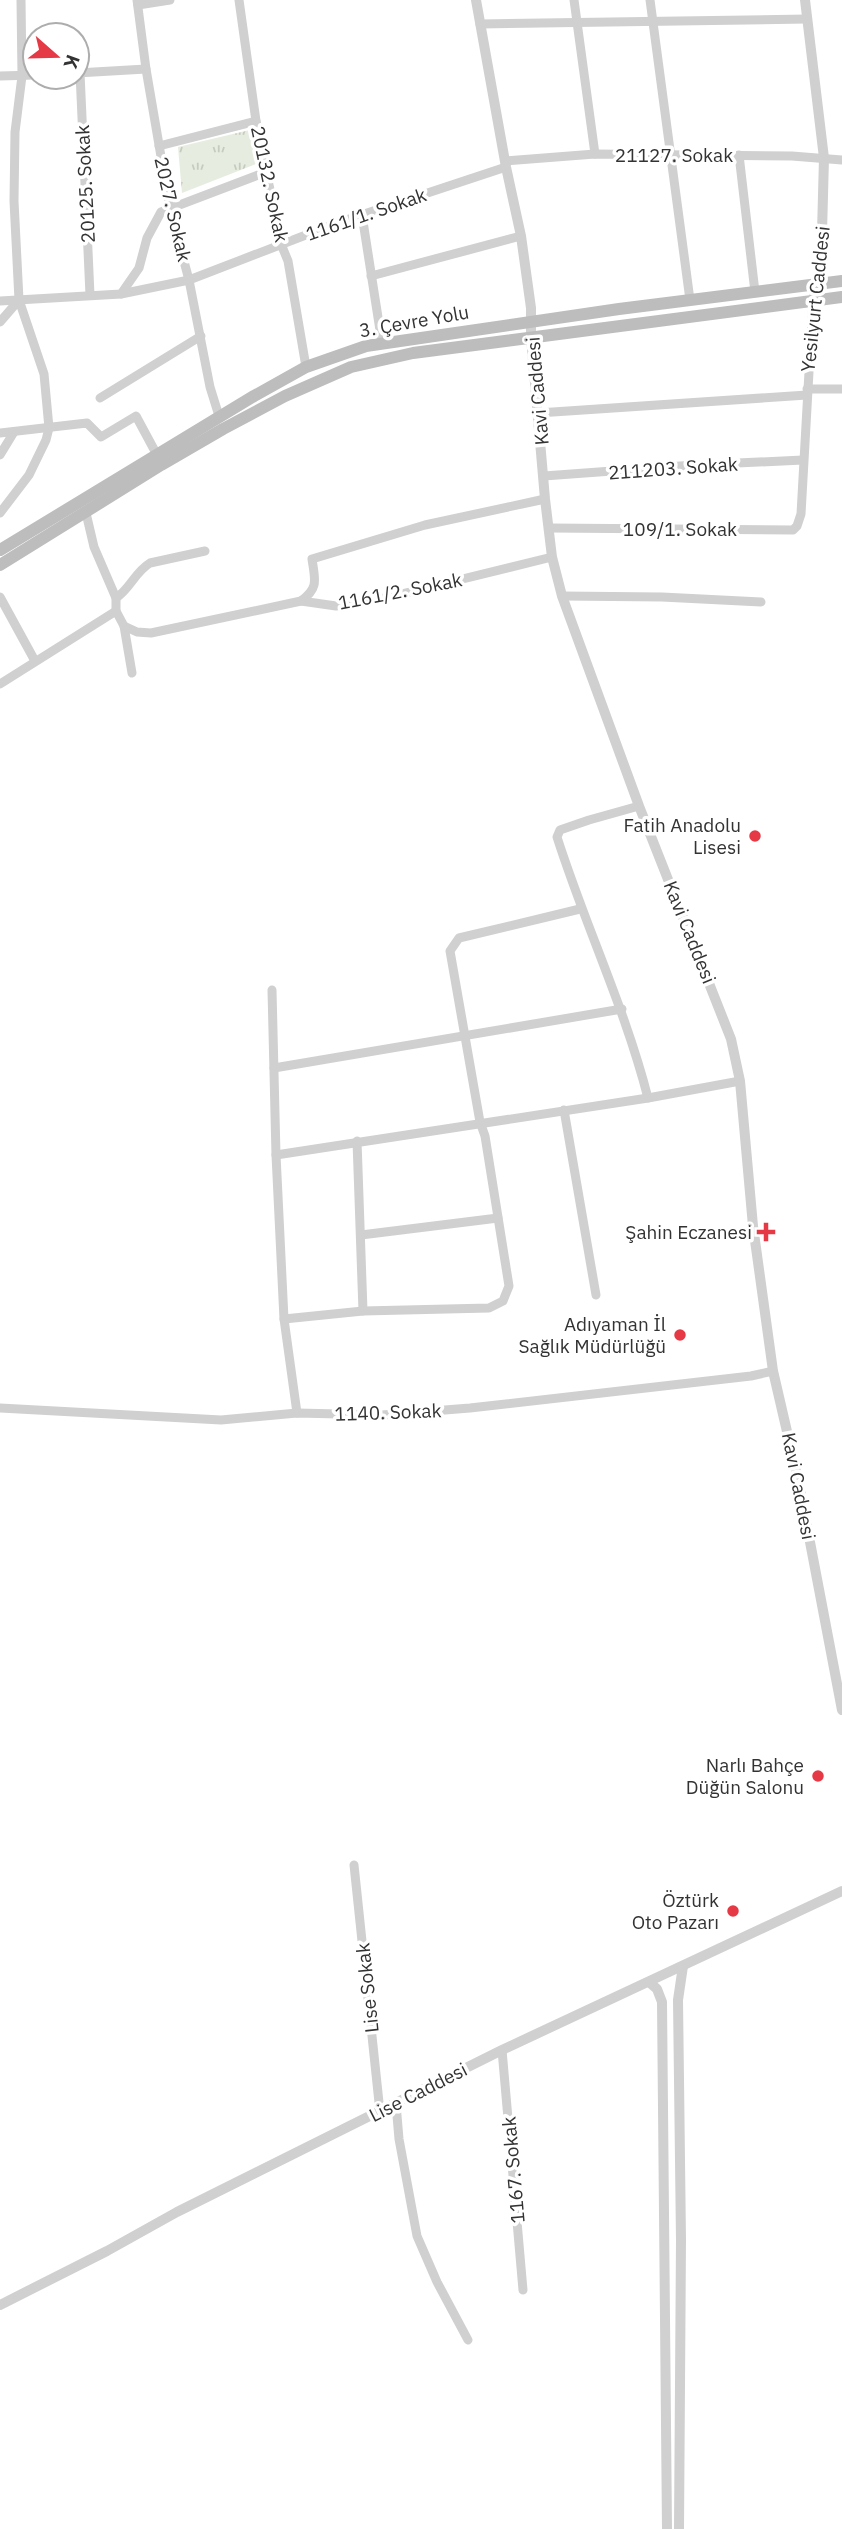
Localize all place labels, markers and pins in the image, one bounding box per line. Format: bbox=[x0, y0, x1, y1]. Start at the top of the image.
place label: Fatih Anadolu Lisesi bbox=[624, 813, 741, 859]
marker: Fatih Anadolu Lisesi bbox=[747, 828, 763, 844]
place label: Şahin Eczanesi bbox=[625, 1220, 752, 1244]
marker: Şahin Eczanesi bbox=[758, 1224, 774, 1240]
place label: Adıyaman İl Sağlık Müdürlüğü bbox=[519, 1312, 666, 1358]
marker: Adıyaman İl Sağlık Müdürlüğü bbox=[672, 1327, 688, 1343]
place label: Narlı Bahçe Düğün Salonu bbox=[686, 1753, 804, 1799]
marker: Narlı Bahçe Düğün Salonu bbox=[810, 1768, 826, 1784]
place label: Öztürk Oto Pazarı bbox=[632, 1888, 719, 1934]
marker: Öztürk Oto Pazarı bbox=[725, 1903, 741, 1919]

